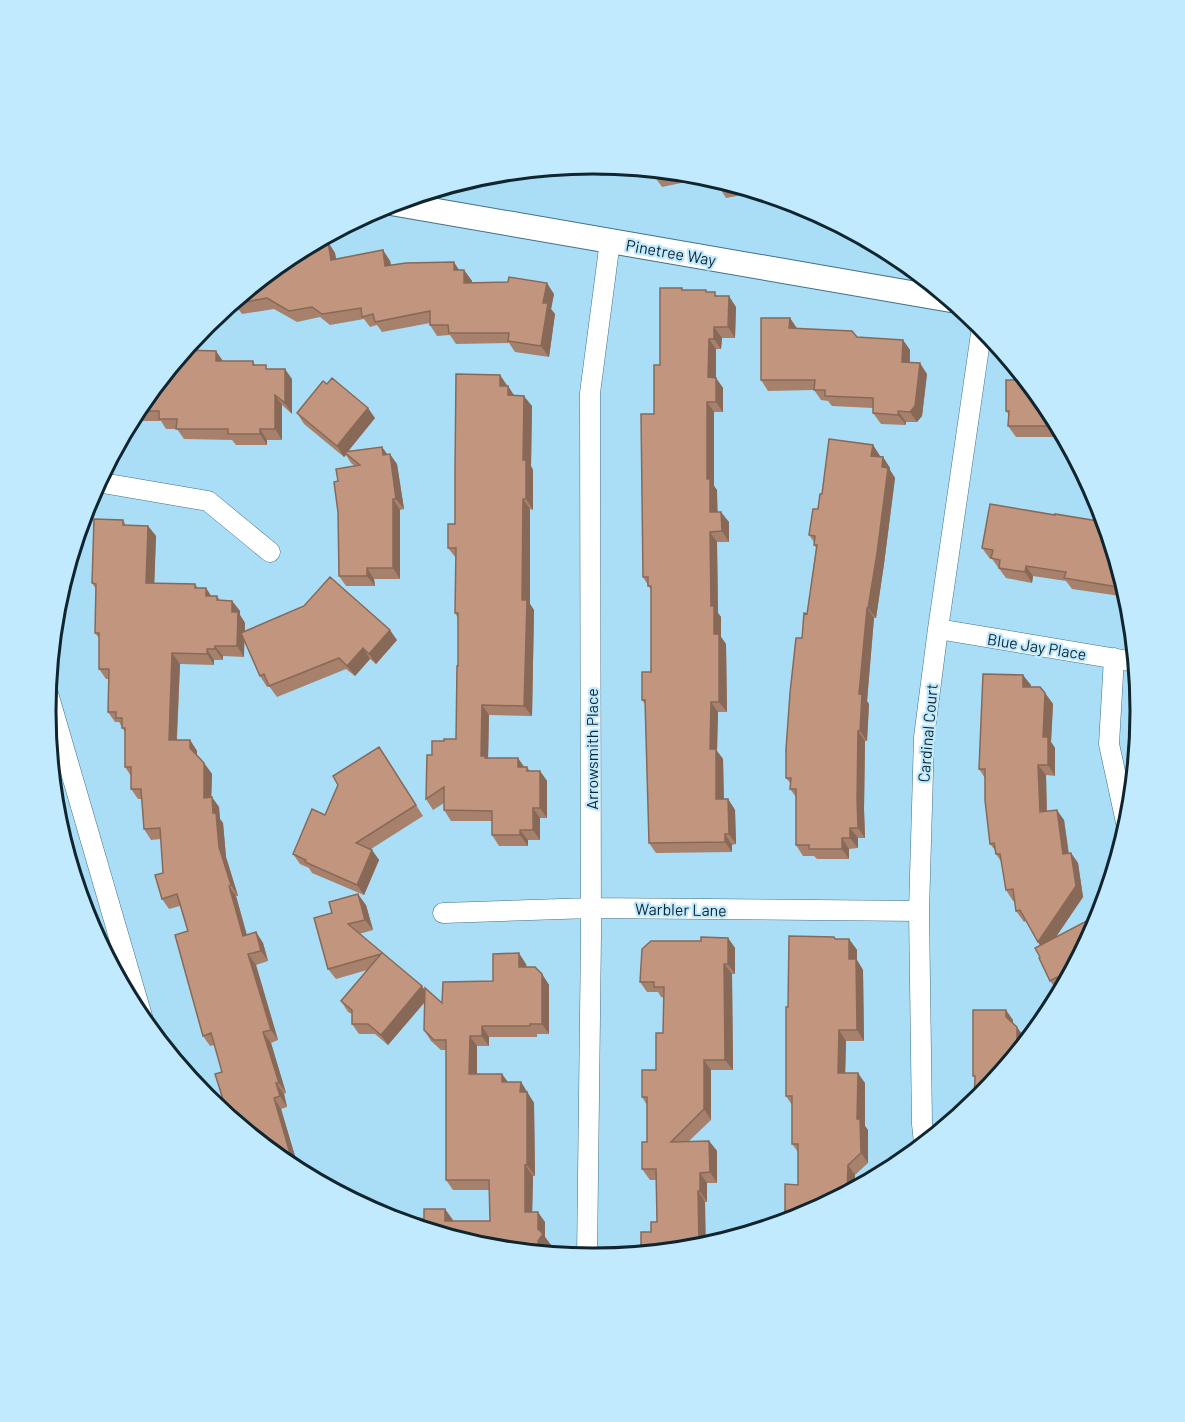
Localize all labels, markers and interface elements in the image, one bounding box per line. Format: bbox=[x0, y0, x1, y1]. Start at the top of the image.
street label: Pinetree Way bbox=[625, 235, 718, 269]
street label: Blue Jay Place bbox=[986, 629, 1088, 663]
street label: Cardinal Court bbox=[913, 683, 941, 783]
street label: Arrowsmith Place bbox=[582, 688, 601, 810]
street label: Warbler Lane bbox=[635, 899, 727, 919]

